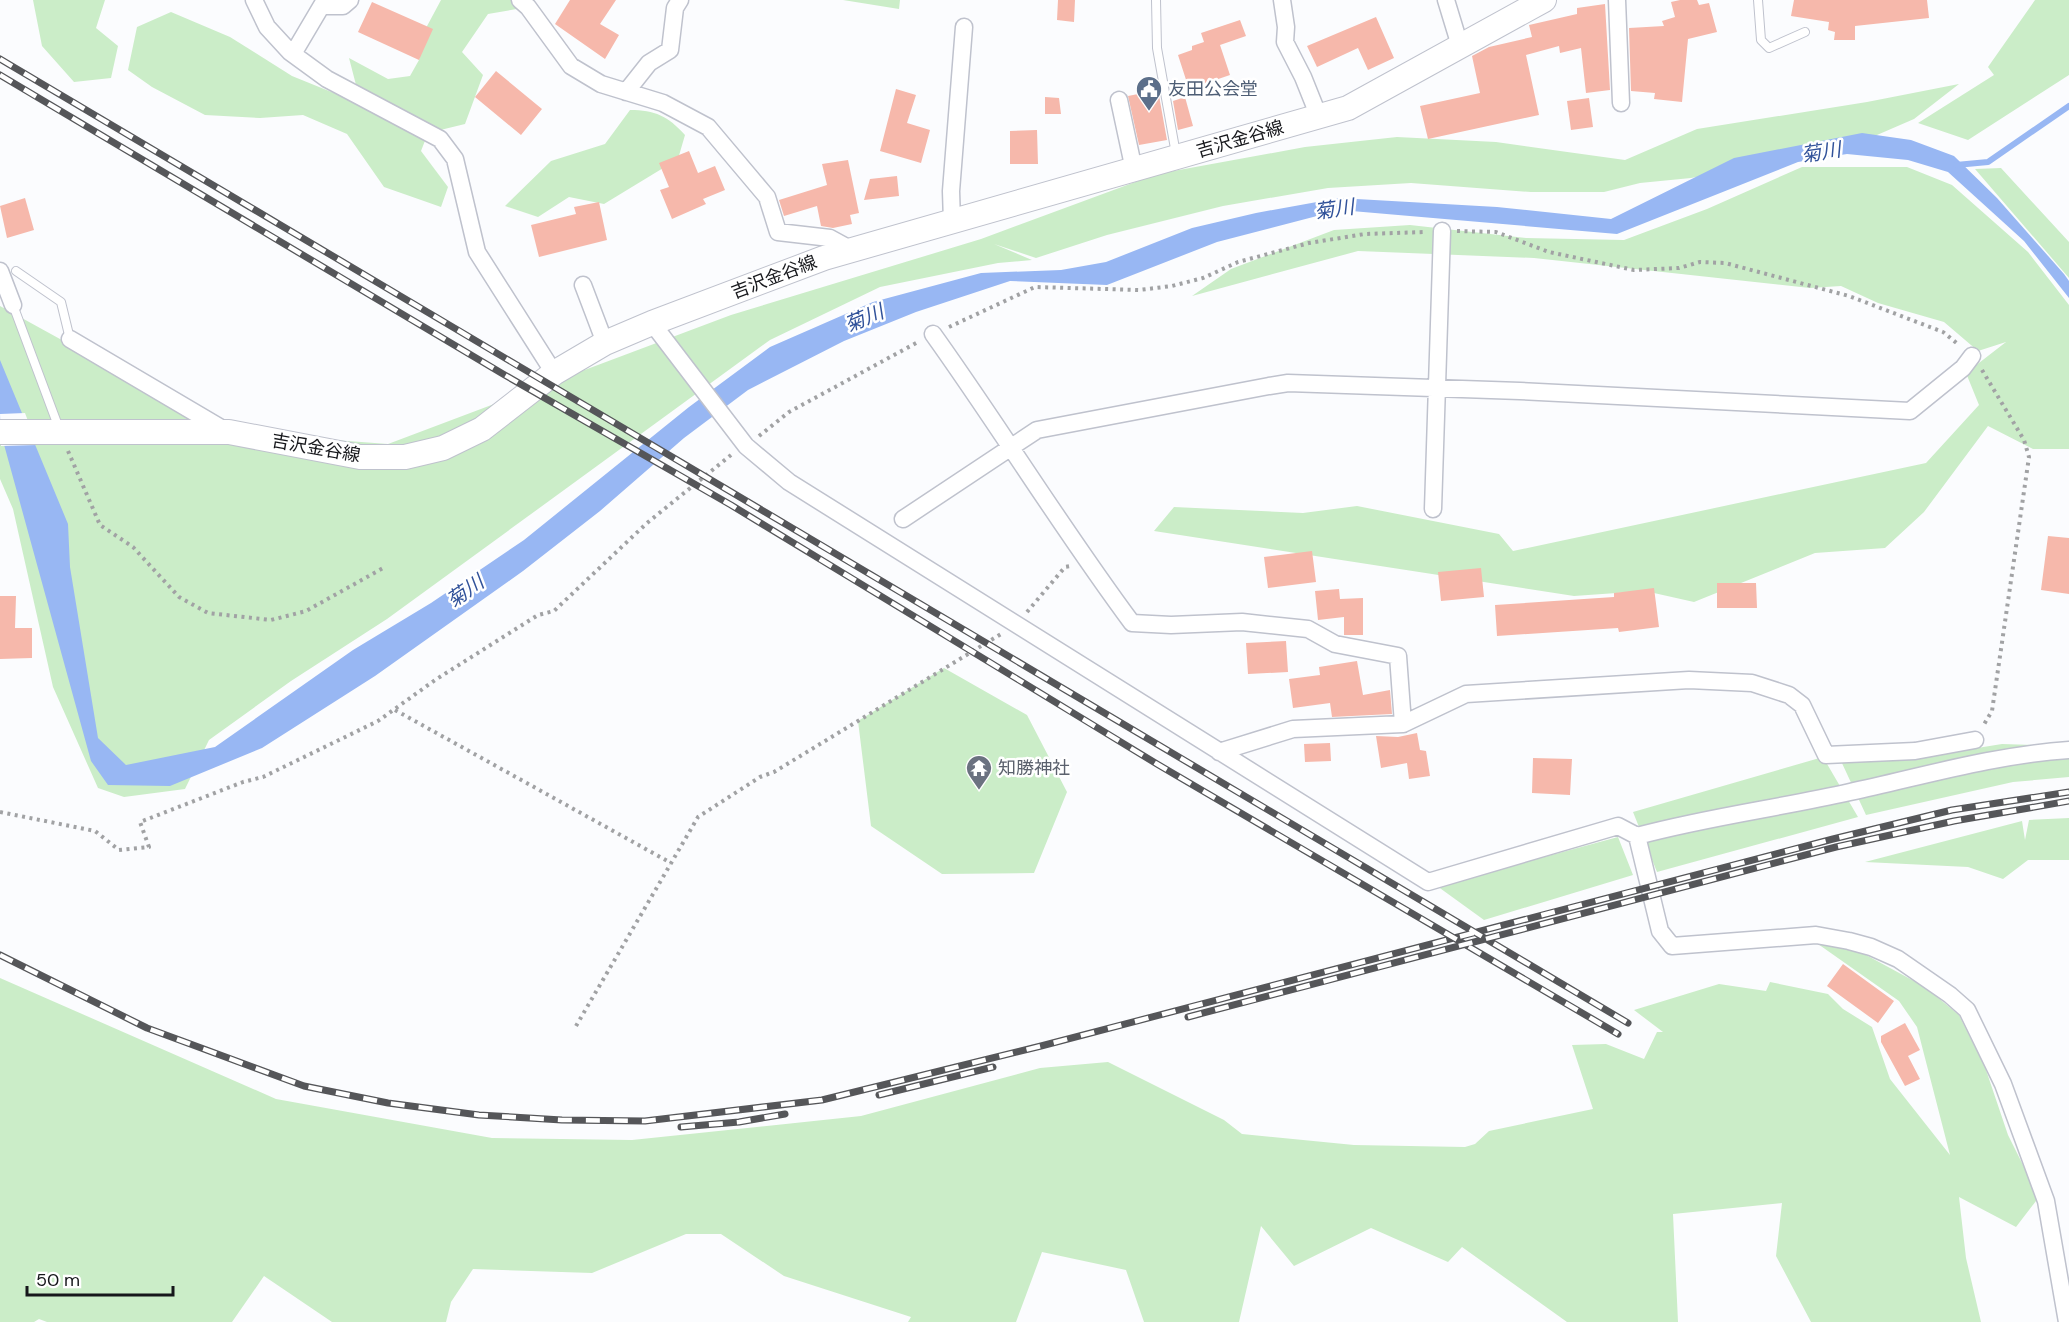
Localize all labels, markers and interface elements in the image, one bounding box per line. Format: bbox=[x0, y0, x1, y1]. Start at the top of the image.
public building icon: 友田公会堂 bbox=[1134, 74, 1164, 112]
place label: 友田公会堂 bbox=[1168, 77, 1258, 101]
street label: 吉沢金谷線 bbox=[1193, 115, 1287, 163]
water label: 菊川 bbox=[1799, 136, 1845, 168]
water label: 菊川 bbox=[1312, 193, 1358, 225]
street label: 吉沢金谷線 bbox=[728, 250, 820, 304]
water label: 菊川 bbox=[841, 297, 889, 338]
street label: 吉沢金谷線 bbox=[270, 428, 362, 468]
water label: 菊川 bbox=[441, 568, 490, 613]
temple icon: 知勝神社 bbox=[964, 753, 994, 791]
place label: 知勝神社 bbox=[998, 756, 1070, 780]
scale bar bbox=[27, 1259, 172, 1297]
text: 50 m bbox=[36, 1268, 80, 1292]

